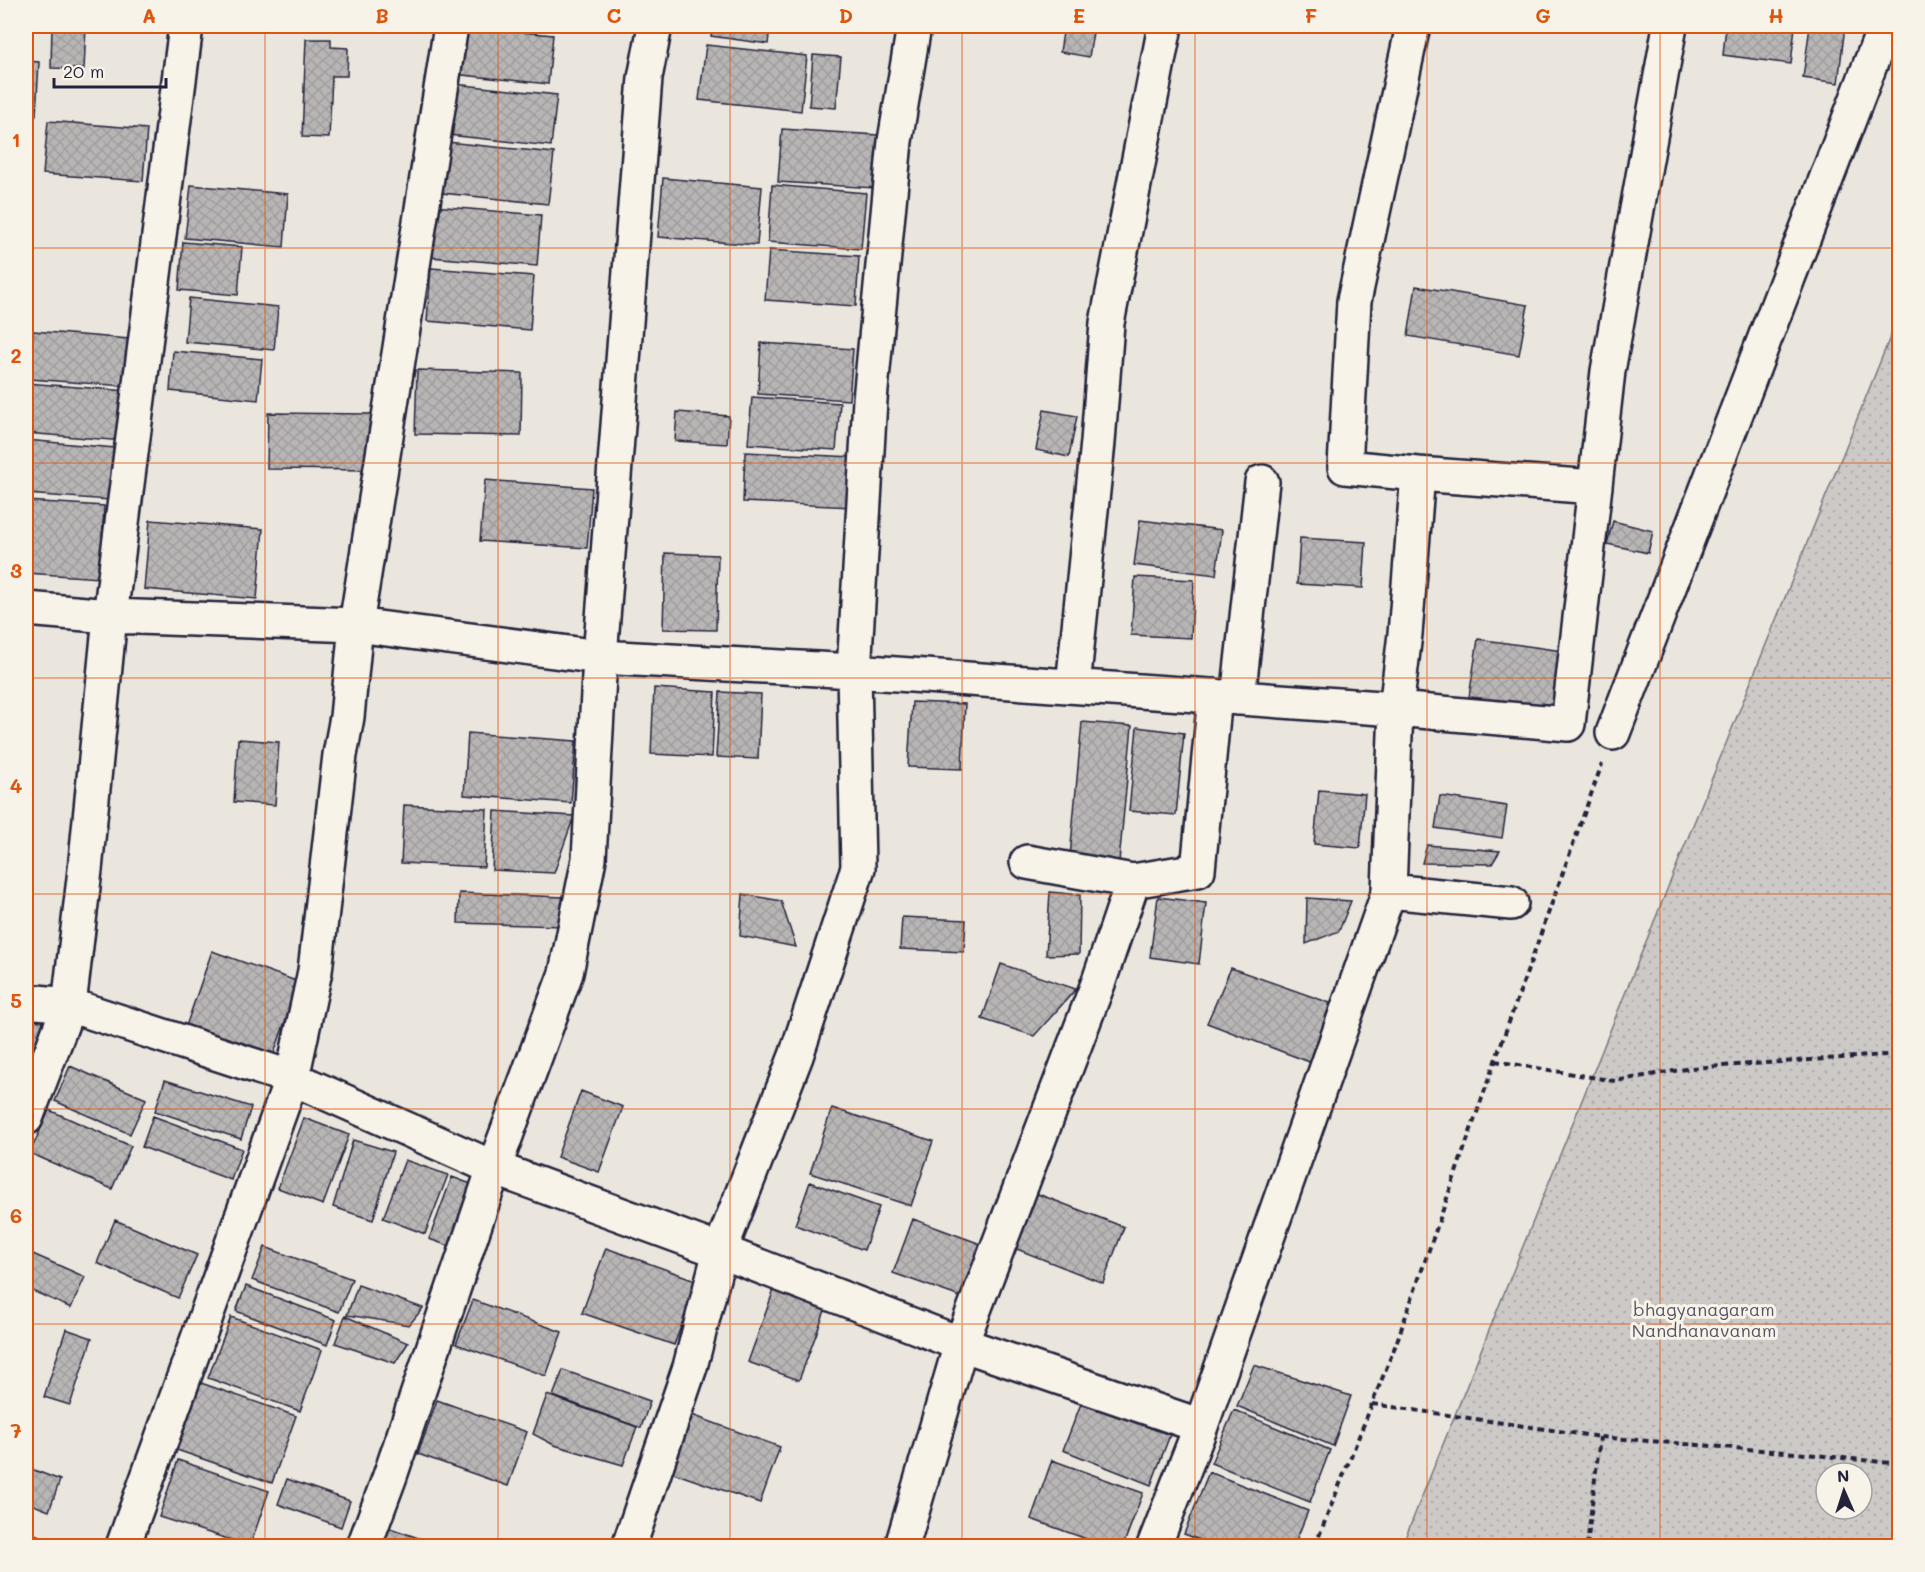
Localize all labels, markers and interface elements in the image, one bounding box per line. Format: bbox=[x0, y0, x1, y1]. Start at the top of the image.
text: A bbox=[142, 2, 156, 28]
text: B bbox=[375, 2, 389, 28]
text: C bbox=[607, 2, 622, 28]
text: D bbox=[839, 2, 853, 28]
text: E bbox=[1073, 2, 1085, 28]
text: F bbox=[1305, 2, 1318, 28]
text: G bbox=[1535, 2, 1551, 28]
text: H bbox=[1768, 2, 1784, 28]
scale bar bbox=[54, 51, 166, 89]
text: 20 m bbox=[63, 59, 104, 83]
text: 1 bbox=[12, 126, 20, 152]
text: 2 bbox=[10, 342, 22, 368]
text: 3 bbox=[10, 557, 22, 583]
text: 4 bbox=[10, 772, 23, 798]
text: 5 bbox=[10, 987, 22, 1013]
text: 6 bbox=[10, 1202, 22, 1228]
park label: bhagyanagaram Nandhanavanam bbox=[1632, 1297, 1776, 1342]
text: 7 bbox=[10, 1417, 22, 1443]
north arrow bbox=[1814, 1461, 1874, 1521]
text: N bbox=[1837, 1465, 1850, 1486]

